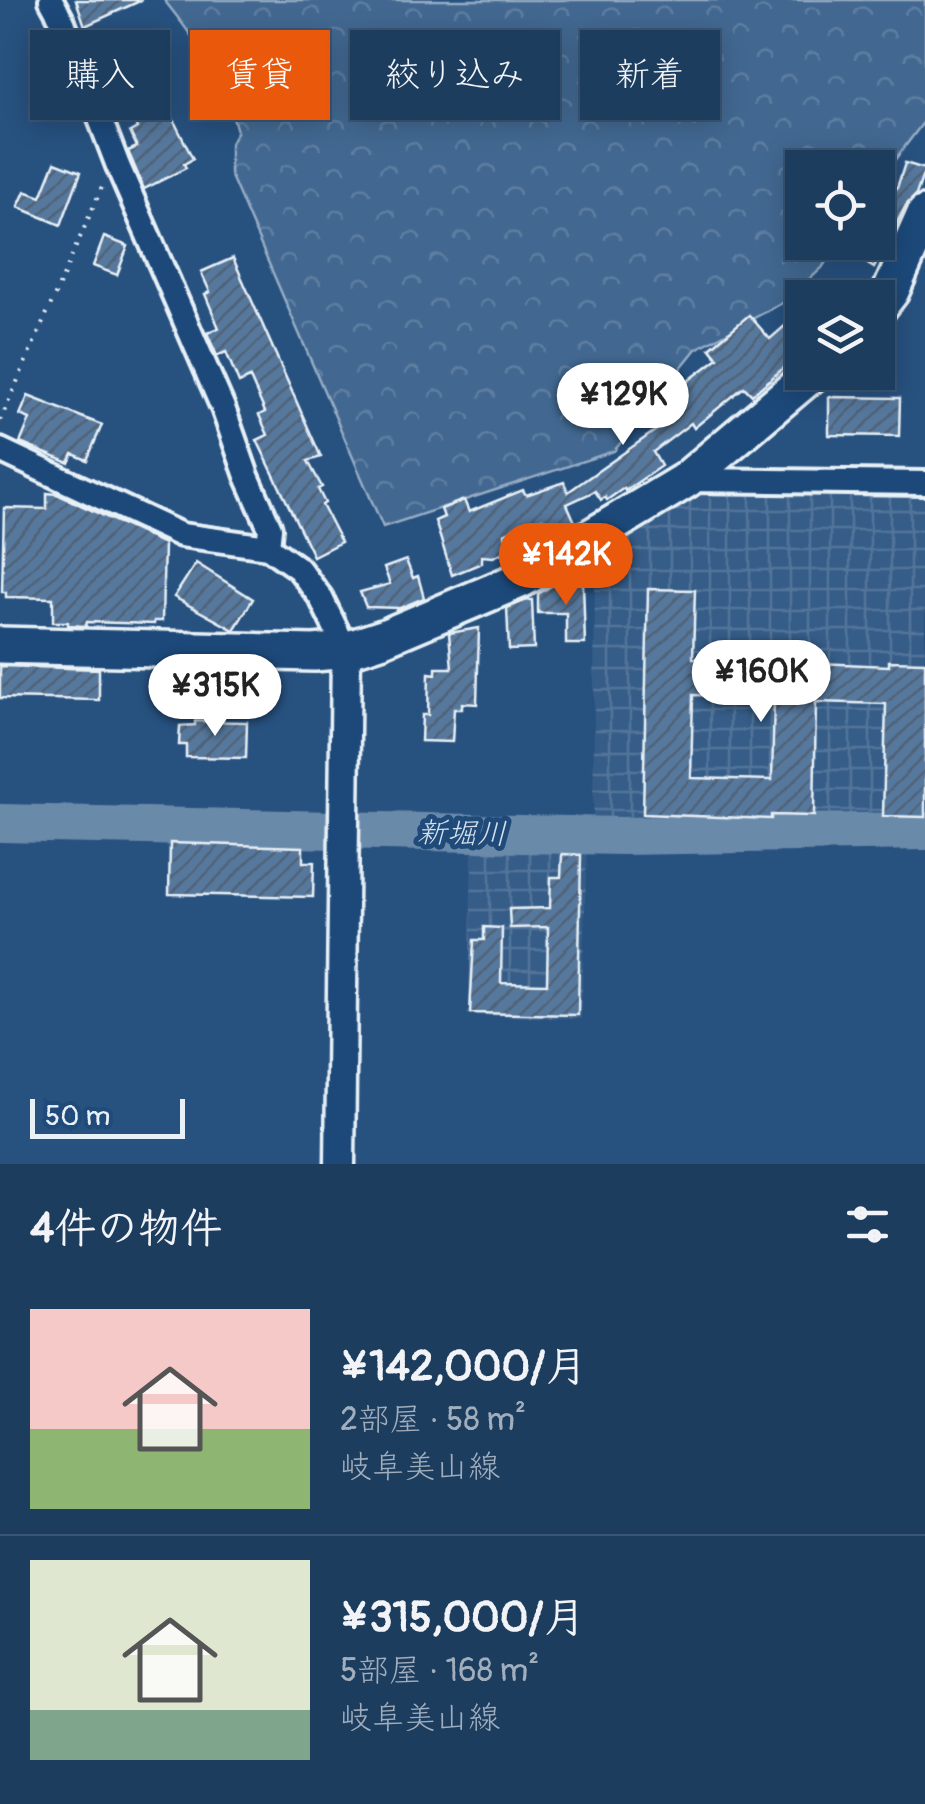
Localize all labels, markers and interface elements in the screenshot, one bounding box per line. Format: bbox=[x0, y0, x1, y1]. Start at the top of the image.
chip: 購入 bbox=[30, 30, 170, 120]
chip: 賃貸 bbox=[190, 30, 330, 120]
chip: 絞り込み bbox=[350, 30, 560, 120]
chip: 新着 bbox=[580, 30, 720, 120]
map controls bbox=[785, 150, 895, 390]
button: locate bbox=[785, 150, 895, 260]
button: layers bbox=[785, 280, 895, 390]
pin: ¥129K bbox=[553, 363, 693, 448]
text: ¥129K bbox=[579, 375, 667, 415]
pin: ¥142K bbox=[496, 523, 636, 608]
text: ¥142K bbox=[521, 535, 611, 575]
pin: ¥160K bbox=[691, 640, 831, 725]
text: ¥160K bbox=[714, 652, 808, 692]
pin: ¥315K bbox=[145, 654, 285, 739]
text: ¥315K bbox=[170, 666, 260, 706]
water label: 新堀川 bbox=[417, 814, 507, 853]
scale bar bbox=[30, 1094, 185, 1138]
text: 50 m bbox=[45, 1099, 110, 1134]
icon: filters bbox=[840, 1197, 895, 1252]
text: 4件の物件 bbox=[30, 1203, 222, 1255]
text: ¥142,000/月 bbox=[340, 1341, 587, 1393]
icon: home bbox=[110, 1349, 230, 1469]
text: 2部屋 · 58 m² bbox=[340, 1400, 526, 1440]
text: 岐阜美山線 bbox=[340, 1447, 500, 1487]
text: ¥315,000/月 bbox=[340, 1592, 586, 1644]
icon: home bbox=[110, 1600, 230, 1720]
text: 5部屋 · 168 m² bbox=[340, 1651, 539, 1691]
text: 岐阜美山線 bbox=[340, 1698, 500, 1738]

